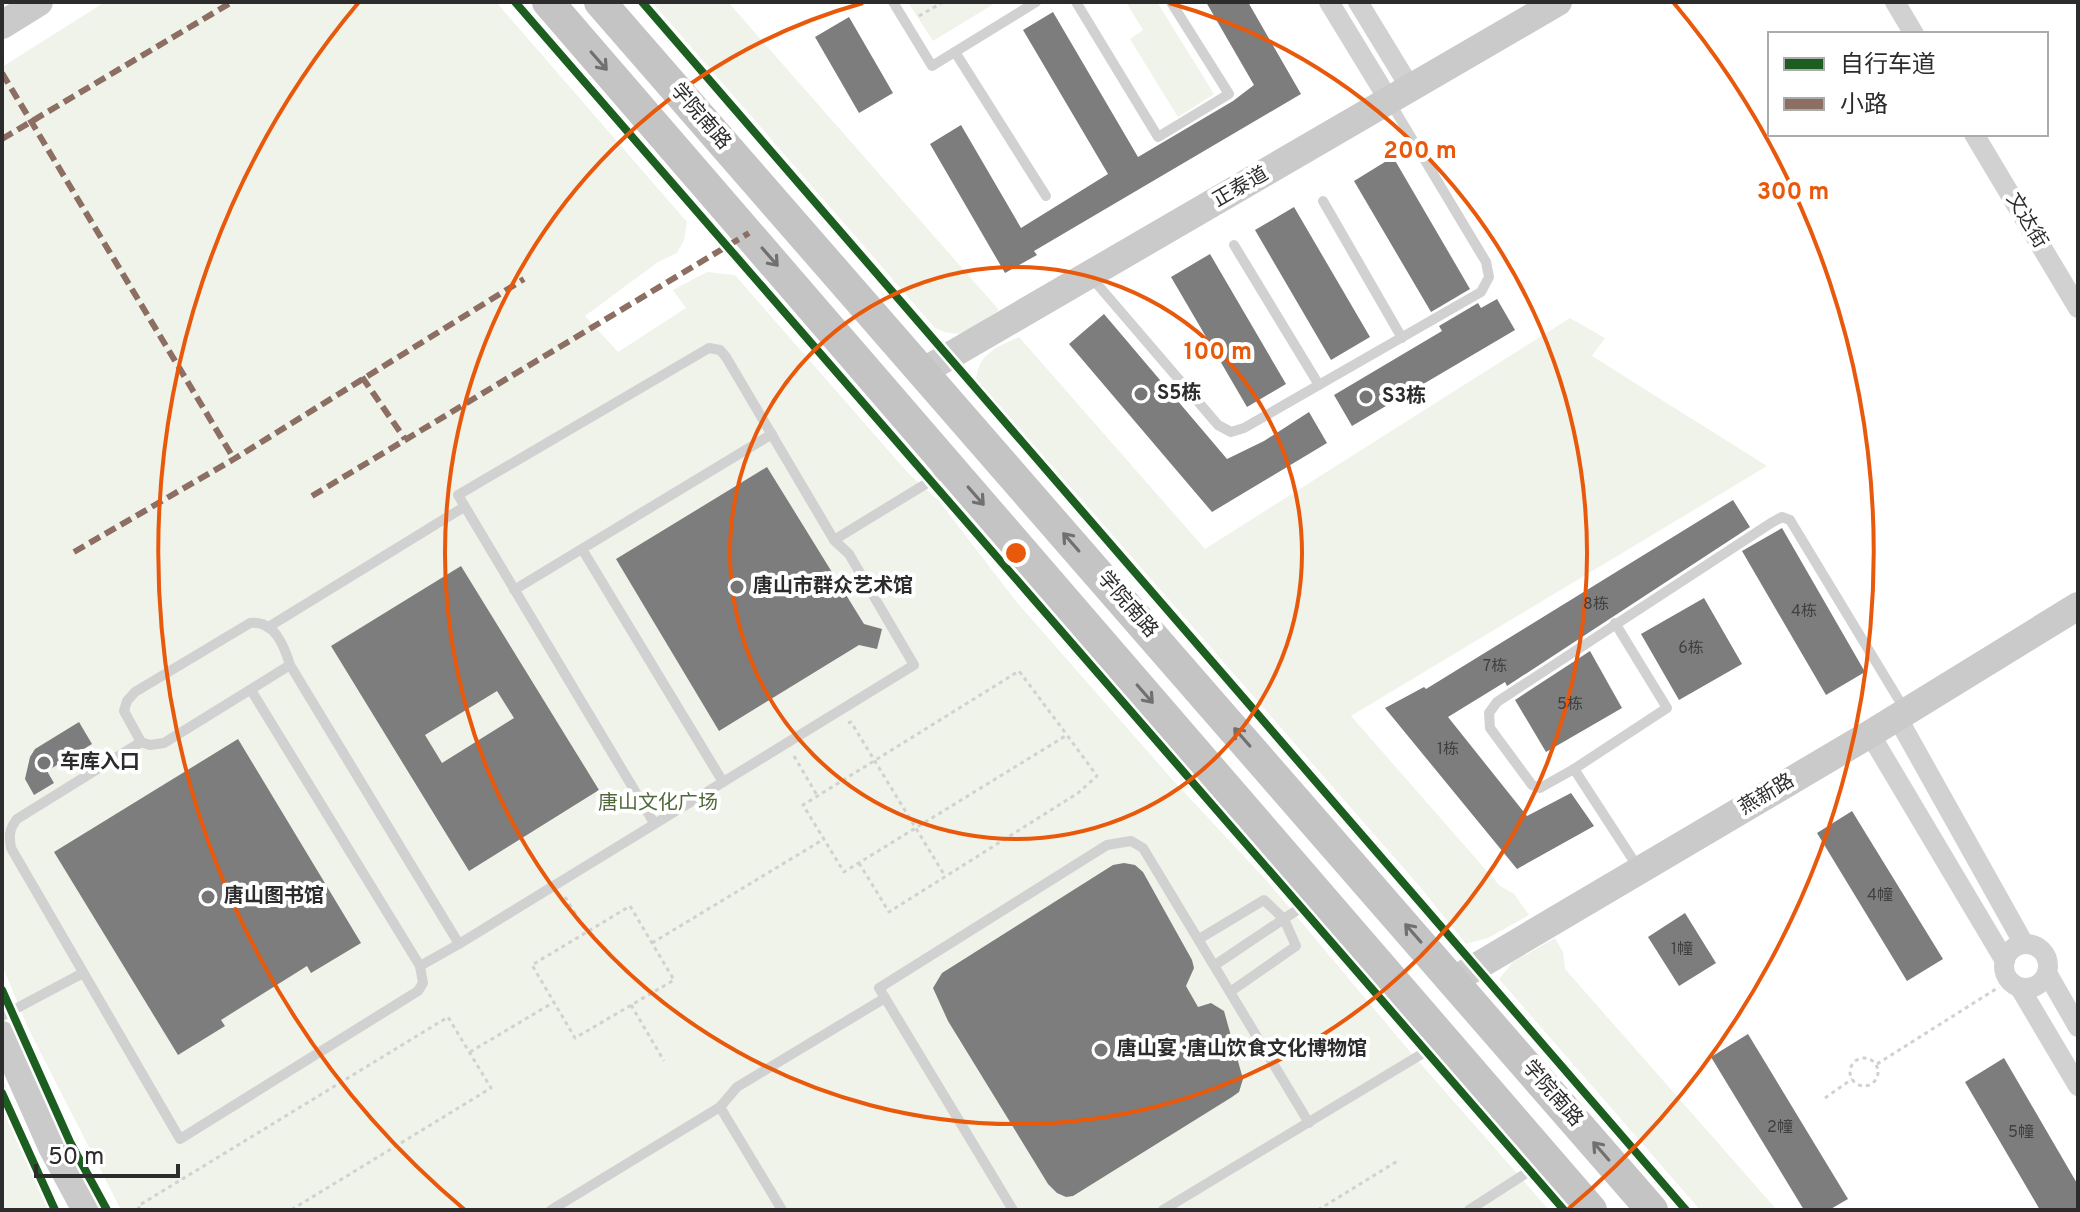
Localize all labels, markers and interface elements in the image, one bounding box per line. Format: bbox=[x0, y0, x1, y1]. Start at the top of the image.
legend bbox=[1768, 32, 2048, 136]
one-way arrow bbox=[590, 50, 608, 70]
text: 自行车道 bbox=[1840, 51, 1936, 81]
street label: 学院南路 bbox=[664, 78, 736, 156]
text: 小路 bbox=[1840, 91, 1888, 121]
text: 200 m bbox=[1383, 137, 1457, 167]
street label: 正泰道 bbox=[1209, 162, 1273, 214]
text: 300 m bbox=[1757, 178, 1829, 208]
street label: 文达街 bbox=[1999, 189, 2053, 253]
one-way arrow bbox=[761, 246, 779, 266]
text: 100 m bbox=[1184, 338, 1252, 368]
place label: S5栋 bbox=[1157, 381, 1202, 407]
place label: S3栋 bbox=[1382, 384, 1426, 410]
marker: S5栋 bbox=[1132, 385, 1150, 403]
marker: S3栋 bbox=[1357, 388, 1375, 406]
one-way arrow bbox=[967, 485, 985, 506]
one-way arrow bbox=[1062, 532, 1080, 552]
centre of rings bbox=[1002, 539, 1030, 567]
street label: 学院南路 bbox=[1091, 566, 1163, 644]
place label: 唐山市群众艺术馆 bbox=[753, 574, 913, 600]
marker: 唐山市群众艺术馆 bbox=[728, 578, 746, 596]
house number: 8栋 bbox=[1583, 595, 1609, 615]
house number: 4栋 bbox=[1791, 602, 1817, 622]
house number: 6栋 bbox=[1678, 639, 1704, 659]
house number: 7栋 bbox=[1483, 657, 1507, 677]
one-way arrow bbox=[1136, 683, 1154, 703]
house number: 5栋 bbox=[1557, 695, 1583, 715]
one-way arrow bbox=[1233, 728, 1251, 748]
house number: 1栋 bbox=[1437, 740, 1459, 760]
place label: 车库入口 bbox=[60, 750, 140, 776]
marker: 车库入口 bbox=[35, 754, 53, 772]
street label: 燕新路 bbox=[1735, 768, 1799, 822]
park label: 唐山文化广场 bbox=[598, 791, 718, 817]
place label: 唐山图书馆 bbox=[224, 884, 324, 910]
house number: 4幢 bbox=[1867, 886, 1893, 906]
marker: 唐山图书馆 bbox=[199, 888, 217, 906]
one-way arrow bbox=[1404, 923, 1422, 943]
house number: 1幢 bbox=[1671, 940, 1693, 960]
place label: 唐山宴 · 唐山饮食文化博物馆 bbox=[1117, 1037, 1367, 1063]
marker: 唐山宴 · 唐山饮食文化博物馆 bbox=[1092, 1041, 1110, 1059]
street label: 学院南路 bbox=[1516, 1055, 1588, 1133]
house number: 2幢 bbox=[1767, 1118, 1793, 1138]
house number: 5幢 bbox=[2008, 1123, 2034, 1143]
scale bar bbox=[36, 1128, 178, 1178]
one-way arrow bbox=[1592, 1141, 1610, 1161]
text: 50 m bbox=[48, 1143, 104, 1173]

